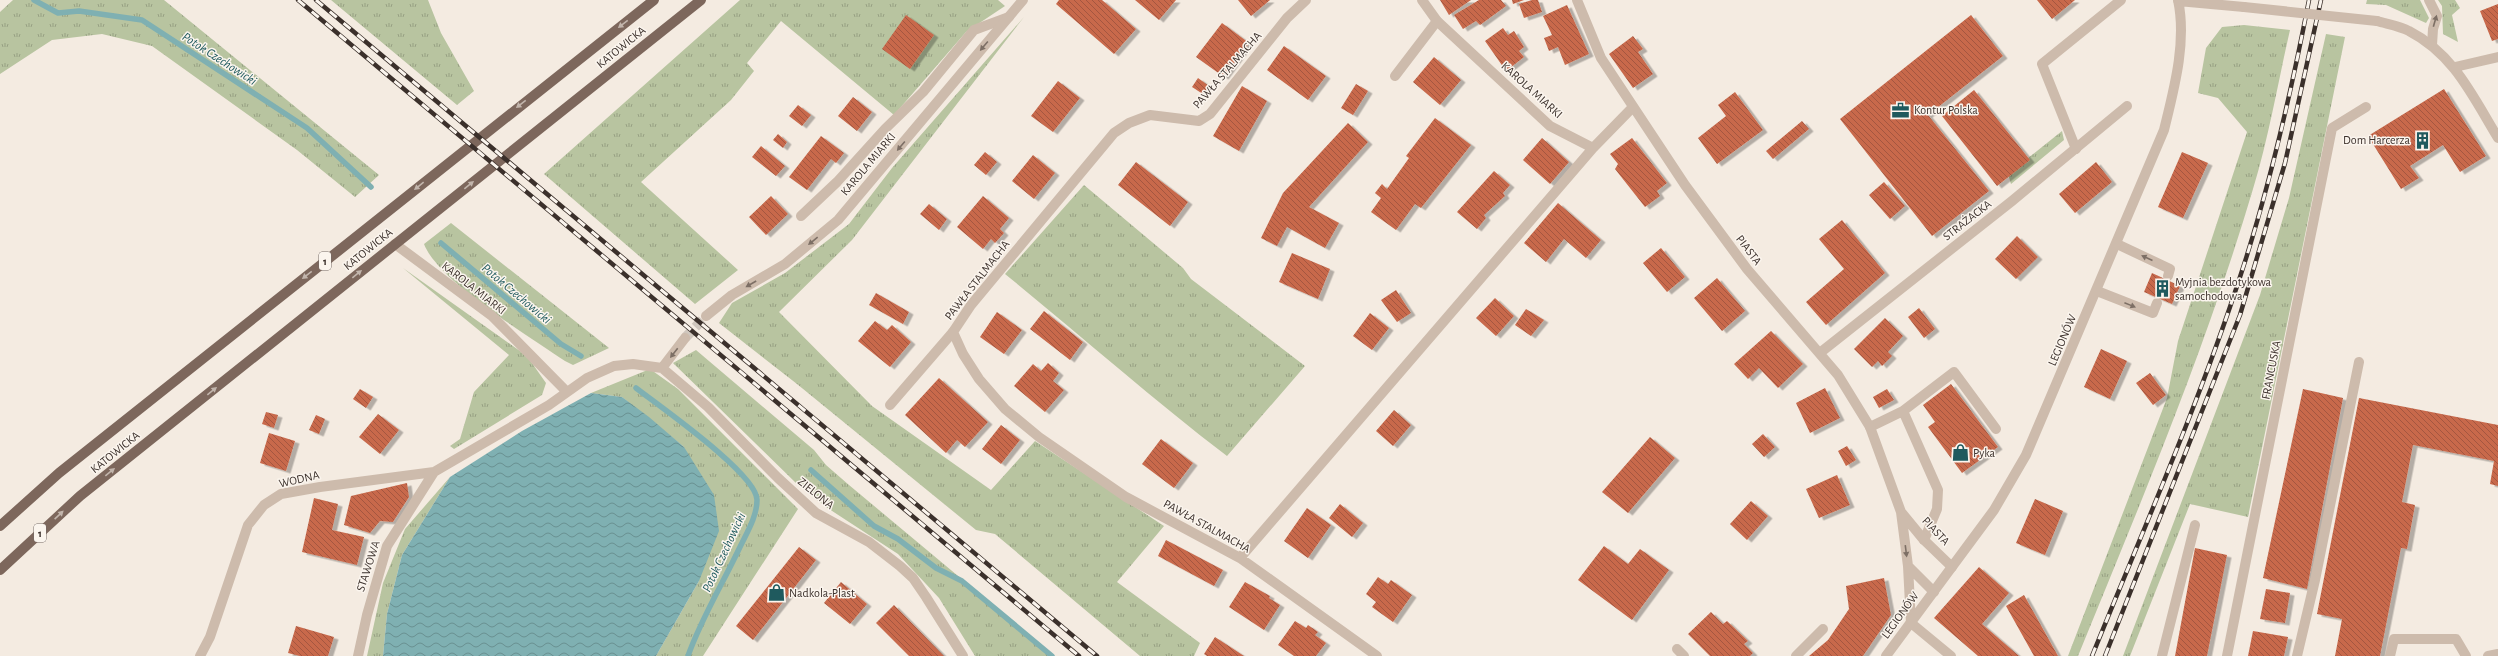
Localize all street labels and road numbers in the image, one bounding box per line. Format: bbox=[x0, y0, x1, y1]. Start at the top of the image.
street label: KATOWICKA bbox=[594, 24, 648, 70]
street label: PAWŁA STALMACHA bbox=[1191, 29, 1263, 111]
street label: KAROLA MIARKI bbox=[1499, 60, 1565, 120]
street label: KAROLA MIARKI bbox=[838, 130, 898, 198]
street label: STRAŻACKA bbox=[1940, 197, 1994, 243]
street label: KATOWICKA bbox=[341, 226, 395, 272]
street label: PIASTA bbox=[1734, 233, 1764, 267]
street label: PAWŁA STALMACHA bbox=[942, 238, 1012, 322]
road number: 1 bbox=[319, 252, 331, 270]
street label: KAROLA MIARKI bbox=[440, 259, 508, 317]
street label: LEGIONÓW bbox=[2045, 312, 2078, 367]
street label: FRANCUSKA bbox=[2259, 339, 2283, 400]
street label: KATOWICKA bbox=[88, 429, 142, 475]
street label: WODNA bbox=[278, 469, 320, 489]
street label: ZIELONA bbox=[796, 475, 836, 511]
street label: PAWŁA STALMACHA bbox=[1162, 497, 1253, 555]
street label: PIASTA bbox=[1920, 514, 1952, 548]
road number: 1 bbox=[34, 524, 46, 542]
street label: STAWOWA bbox=[354, 539, 382, 593]
street label: LEGIONÓW bbox=[1878, 589, 1921, 641]

